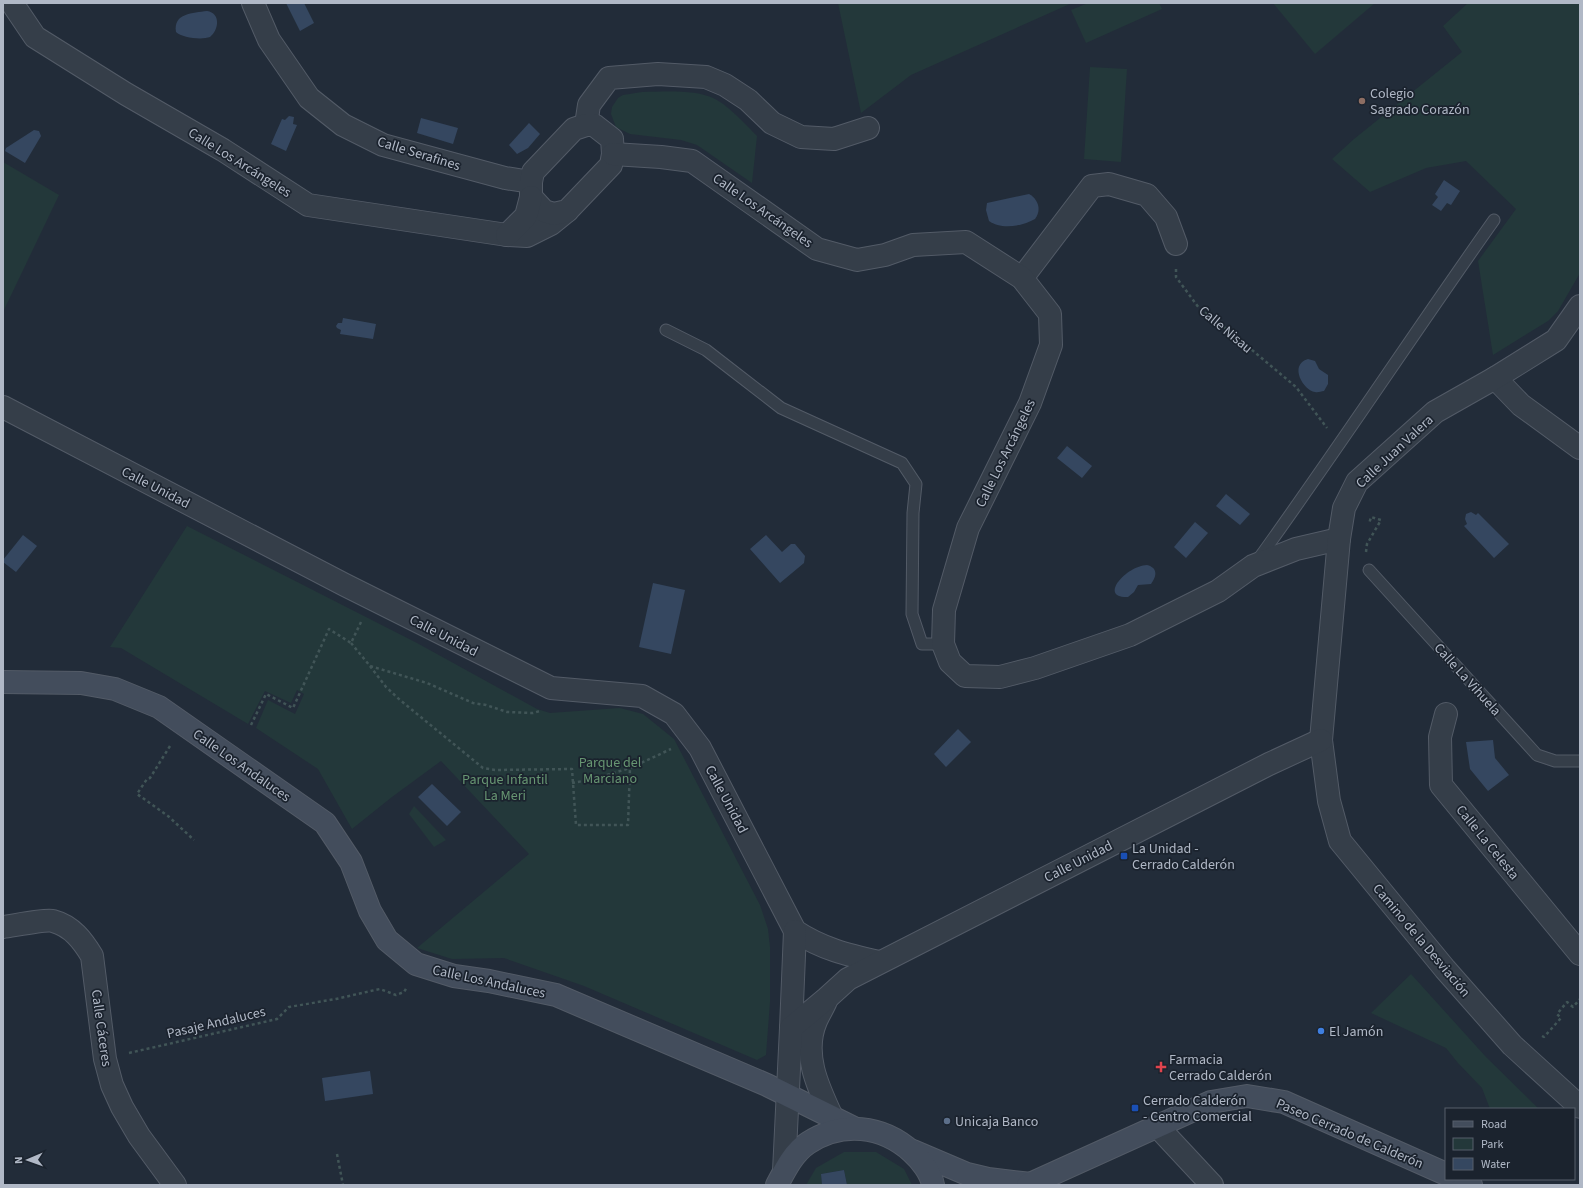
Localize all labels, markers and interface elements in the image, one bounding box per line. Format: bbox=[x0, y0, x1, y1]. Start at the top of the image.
place label: Colegio Sagrado Corazón bbox=[1370, 84, 1470, 120]
marker: Colegio Sagrado Corazón bbox=[1357, 96, 1367, 106]
street label: Calle Los Arcángeles bbox=[184, 123, 295, 203]
street label: Calle Serafines bbox=[375, 132, 463, 176]
street label: Calle Los Arcángeles bbox=[708, 169, 817, 253]
street label: Calle Nisau bbox=[1194, 301, 1257, 358]
street label: Calle Los Arcángeles bbox=[971, 396, 1041, 511]
street label: Calle Juan Valera bbox=[1351, 410, 1438, 493]
street label: Calle Unidad bbox=[118, 462, 193, 514]
street label: Calle Unidad bbox=[406, 610, 481, 662]
street label: Calle La Vihuela bbox=[1429, 639, 1505, 721]
street label: Calle Los Andaluces bbox=[189, 725, 294, 807]
park label: Parque del Marciano bbox=[579, 753, 642, 789]
street label: Calle Unidad bbox=[700, 762, 752, 837]
park label: Parque Infantil La Meri bbox=[462, 770, 548, 806]
street label: Calle La Celesta bbox=[1451, 801, 1524, 884]
street label: Calle Unidad bbox=[1041, 836, 1116, 888]
place label: La Unidad - Cerrado Calderón bbox=[1132, 839, 1235, 875]
marker: La Unidad - Cerrado Calderón bbox=[1119, 851, 1129, 861]
street label: Camino de la Desviación bbox=[1368, 880, 1475, 1002]
street label: Calle Los Andaluces bbox=[430, 960, 547, 1004]
street label: Calle Cáceres bbox=[86, 988, 116, 1068]
street label: Pasaje Andaluces bbox=[165, 1002, 268, 1044]
place label: El Jamón bbox=[1329, 1022, 1383, 1042]
marker: El Jamón bbox=[1316, 1026, 1326, 1036]
place label: Farmacia Cerrado Calderón bbox=[1169, 1050, 1272, 1086]
marker: Farmacia Cerrado Calderón bbox=[1156, 1062, 1166, 1072]
place label: Cerrado Calderón - Centro Comercial bbox=[1143, 1091, 1252, 1127]
street label: Paseo Cerrado de Calderón bbox=[1273, 1094, 1426, 1174]
marker: Cerrado Calderón - Centro Comercial bbox=[1130, 1103, 1140, 1113]
legend bbox=[1445, 1108, 1575, 1180]
place label: Unicaja Banco bbox=[955, 1112, 1038, 1132]
marker: Unicaja Banco bbox=[942, 1116, 952, 1126]
text: Road bbox=[1481, 1116, 1507, 1133]
text: Park bbox=[1481, 1136, 1503, 1153]
north arrow bbox=[8, 1140, 48, 1180]
text: N bbox=[11, 1156, 26, 1164]
text: Water bbox=[1481, 1156, 1511, 1173]

